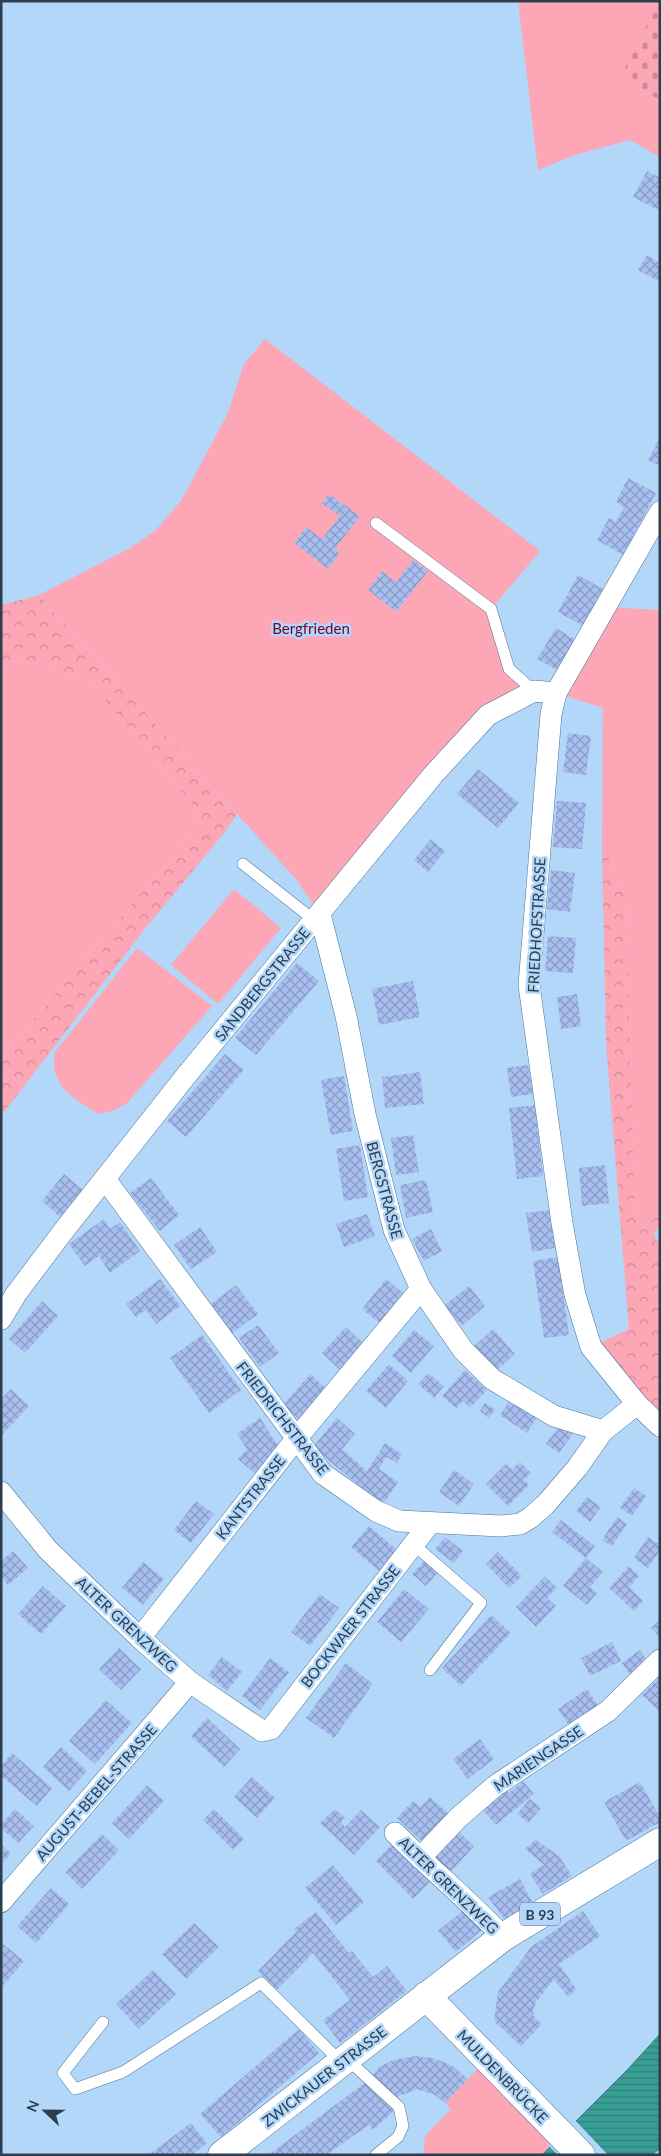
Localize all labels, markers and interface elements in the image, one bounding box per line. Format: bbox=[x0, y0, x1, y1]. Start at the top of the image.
park label: Bergfrieden bbox=[272, 619, 350, 637]
street label: FRIEDHOFSTRASSE bbox=[523, 857, 549, 993]
street label: SANDBERGSTRASSE bbox=[211, 924, 313, 1044]
street label: BERGSTRASSE bbox=[363, 1139, 407, 1241]
street label: FRIEDRICHSTRASSE bbox=[233, 1358, 333, 1478]
street label: KANTSTRASSE bbox=[212, 1451, 288, 1543]
street label: BOCKWAER STRASSE bbox=[297, 1561, 403, 1691]
street label: ALTER GRENZWEG bbox=[73, 1573, 181, 1675]
street label: AUGUST-BEBEL-STRASSE bbox=[32, 1720, 160, 1864]
street label: MARIENGASSE bbox=[490, 1722, 586, 1794]
street label: ALTER GRENZWEG bbox=[395, 1833, 503, 1937]
road number: B 93 bbox=[520, 1902, 560, 1926]
street label: ZWICKAUER STRASSE bbox=[258, 2022, 390, 2130]
street label: MULDENBRÜCKE bbox=[454, 2026, 552, 2126]
north arrow bbox=[20, 2086, 70, 2136]
text: N bbox=[23, 2098, 42, 2114]

